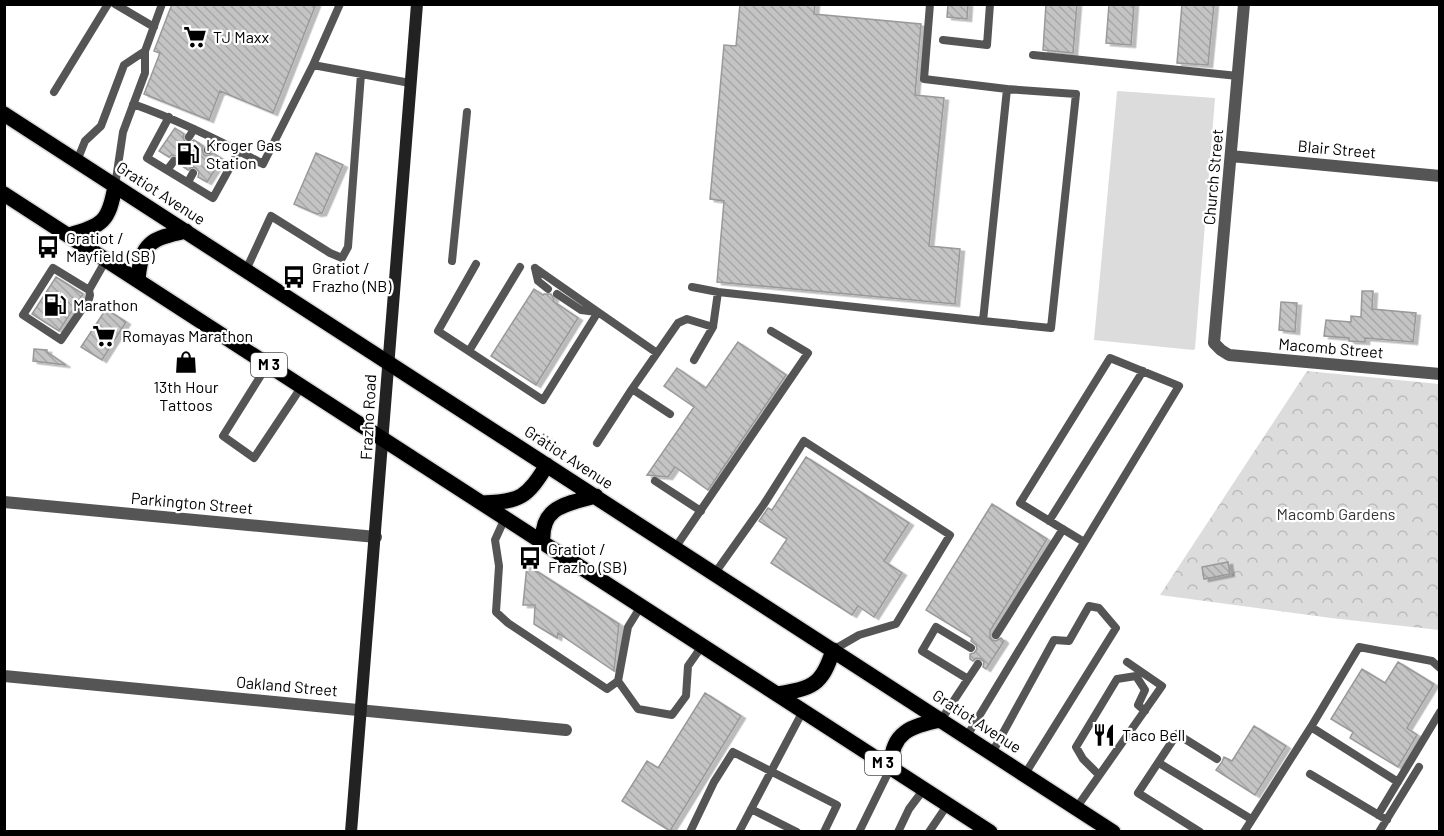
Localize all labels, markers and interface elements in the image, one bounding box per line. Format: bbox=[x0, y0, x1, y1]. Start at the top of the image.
supermarket icon: TJ Maxx bbox=[182, 24, 208, 50]
place label: TJ Maxx bbox=[213, 27, 269, 46]
street label: Church Street bbox=[1199, 128, 1226, 226]
place label: Kroger Gas Station bbox=[206, 135, 282, 172]
street label: Blair Street bbox=[1297, 136, 1377, 161]
fuel station icon: Kroger Gas Station bbox=[175, 141, 201, 167]
street label: Gratiot Avenue bbox=[113, 157, 209, 228]
place label: Gratiot / Mayfield (SB) bbox=[66, 228, 155, 265]
bus stop icon: Gratiot / Mayfield (SB) bbox=[35, 234, 61, 260]
place label: Gratiot / Frazho (NB) bbox=[312, 258, 392, 295]
bus stop icon: Gratiot / Frazho (NB) bbox=[281, 264, 307, 290]
fuel station icon: Marathon bbox=[42, 292, 68, 318]
place label: Marathon bbox=[73, 295, 138, 314]
supermarket icon: Romayas Marathon bbox=[91, 323, 117, 349]
place label: Romayas Marathon bbox=[122, 326, 253, 345]
street label: Macomb Street bbox=[1278, 333, 1384, 362]
shop icon: 13th Hour Tattoos bbox=[173, 349, 199, 375]
road number: M 3 bbox=[251, 353, 287, 377]
street label: Frazho Road bbox=[356, 374, 379, 460]
place label: 13th Hour Tattoos bbox=[153, 377, 219, 414]
street label: Gratiot Avenue bbox=[521, 421, 617, 492]
street label: Parkington Street bbox=[130, 488, 254, 517]
park label: Macomb Gardens bbox=[1277, 504, 1395, 523]
place label: Gratiot / Frazho (SB) bbox=[548, 539, 627, 576]
bus stop icon: Gratiot / Frazho (SB) bbox=[517, 545, 543, 571]
street label: Oakland Street bbox=[235, 672, 339, 699]
street label: Gratiot Avenue bbox=[929, 685, 1025, 756]
restaurant icon: Taco Bell bbox=[1091, 722, 1117, 748]
place label: Taco Bell bbox=[1122, 725, 1185, 744]
road number: M 3 bbox=[865, 751, 901, 775]

